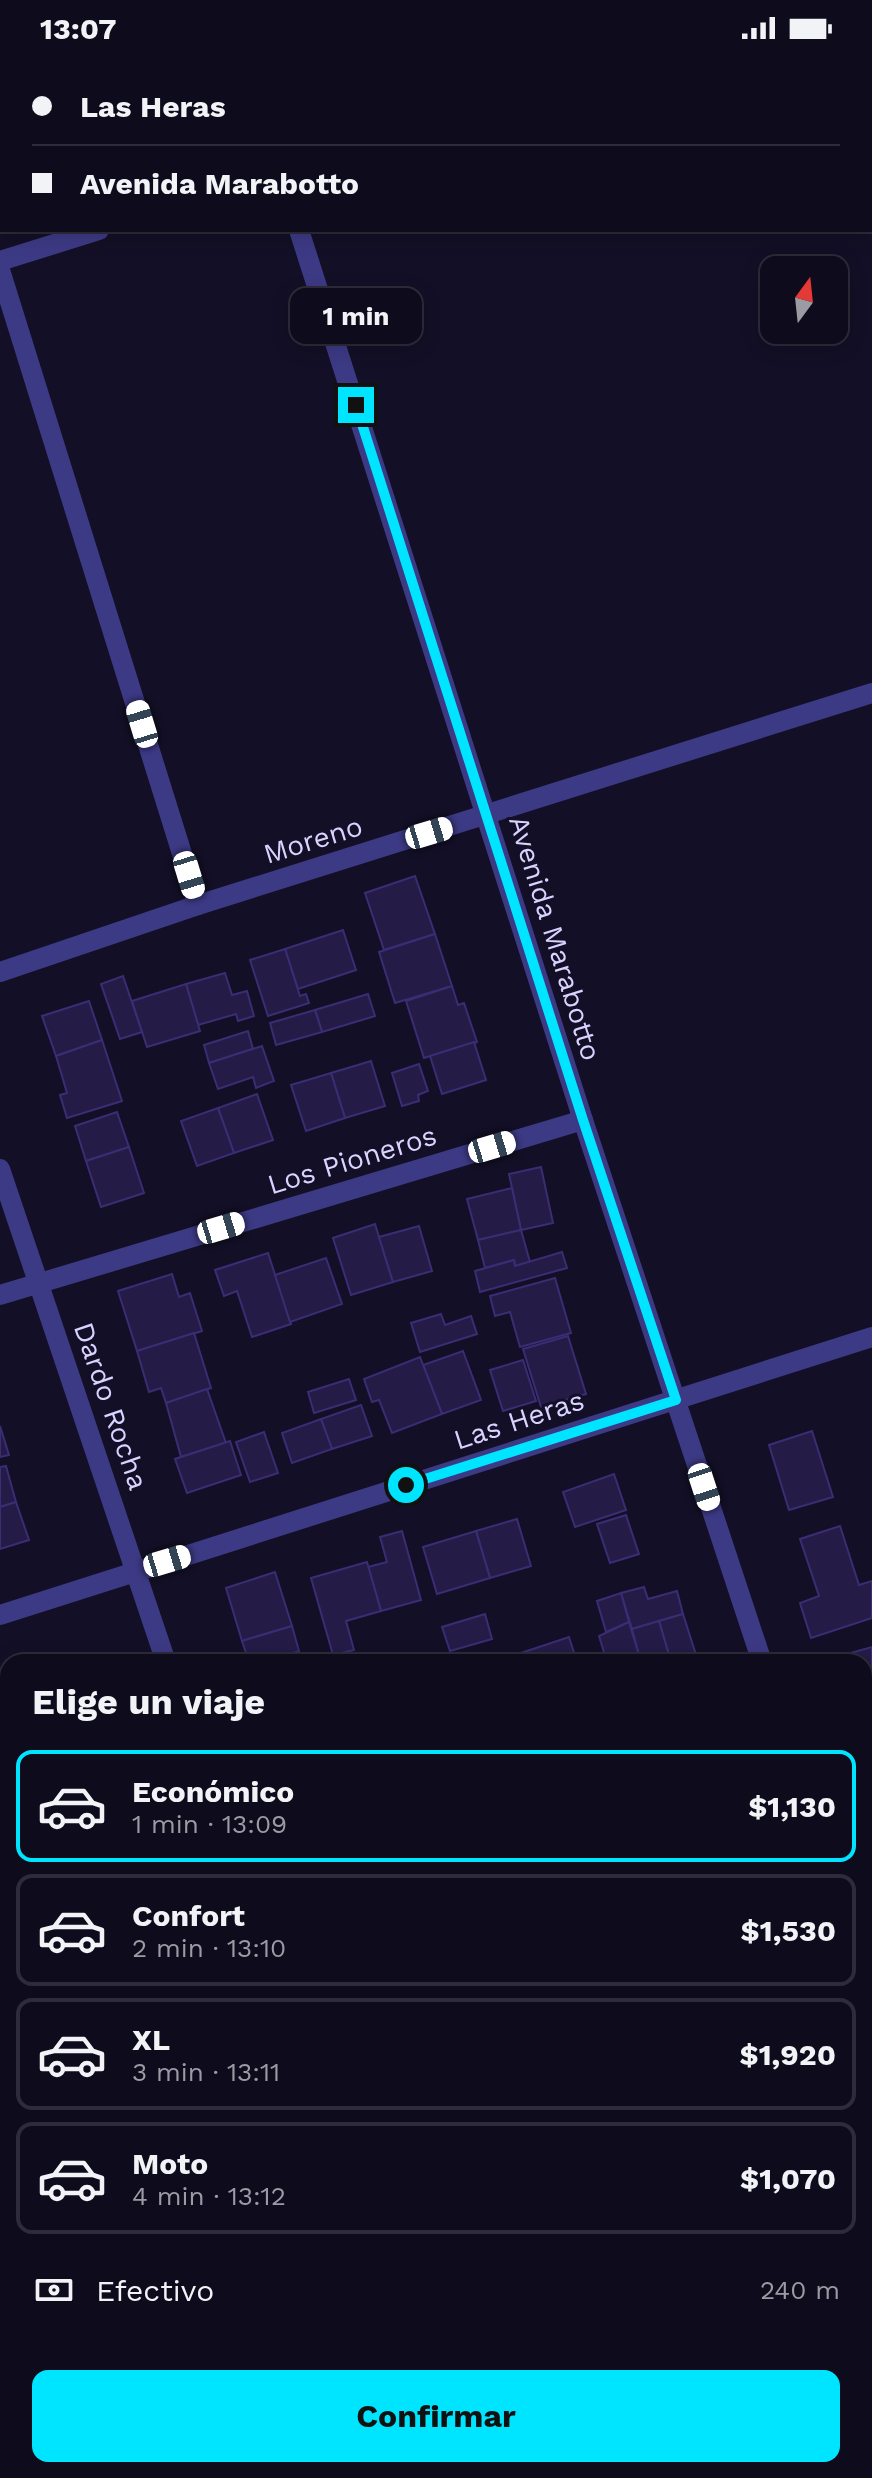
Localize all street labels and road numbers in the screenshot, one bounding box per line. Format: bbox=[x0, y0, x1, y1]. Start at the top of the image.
street label: Moreno bbox=[260, 809, 366, 871]
street label: Avenida Marabotto bbox=[502, 812, 608, 1064]
street label: Los Pioneros bbox=[264, 1119, 440, 1201]
street label: Dardo Rocha bbox=[67, 1318, 155, 1494]
street label: Las Heras bbox=[450, 1383, 588, 1457]

